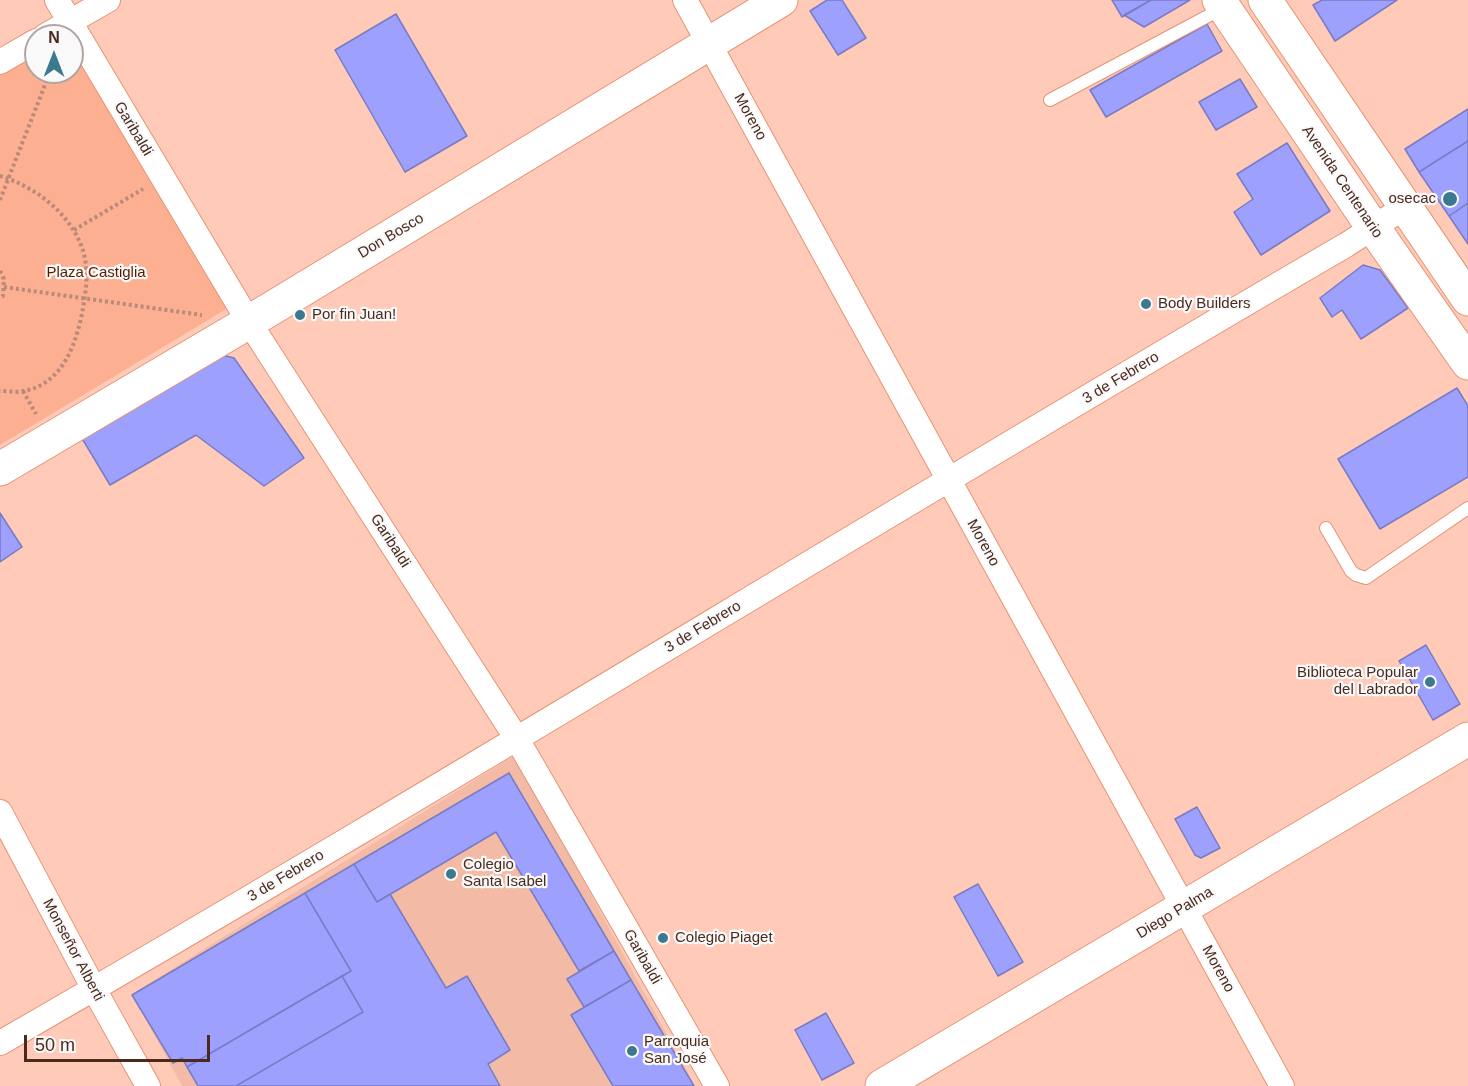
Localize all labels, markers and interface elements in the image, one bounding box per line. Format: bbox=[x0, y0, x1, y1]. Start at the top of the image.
north arrow bbox=[24, 24, 84, 84]
text: N bbox=[48, 29, 60, 46]
street label: Moreno bbox=[730, 90, 770, 144]
street label: Garibaldi bbox=[110, 99, 156, 159]
street label: Avenida Centenario bbox=[1298, 122, 1386, 242]
place label: osecac bbox=[1388, 190, 1436, 208]
marker: osecac bbox=[1441, 190, 1459, 208]
street label: Don Bosco bbox=[355, 209, 427, 263]
park label: Plaza Castiglia bbox=[46, 264, 146, 282]
place label: Body Builders bbox=[1158, 295, 1251, 313]
marker: Body Builders bbox=[1139, 297, 1153, 311]
place label: Por fin Juan! bbox=[312, 306, 396, 324]
marker: Por fin Juan! bbox=[293, 308, 307, 322]
street label: 3 de Febrero bbox=[1080, 348, 1162, 408]
street label: Garibaldi bbox=[366, 511, 414, 571]
street label: Moreno bbox=[963, 516, 1003, 570]
street label: 3 de Febrero bbox=[662, 597, 744, 657]
place label: Biblioteca Popular del Labrador bbox=[1297, 664, 1418, 699]
marker: Biblioteca Popular del Labrador bbox=[1423, 675, 1437, 689]
street label: 3 de Febrero bbox=[245, 846, 327, 906]
place label: Colegio Santa Isabel bbox=[463, 856, 546, 891]
marker: Colegio Santa Isabel bbox=[444, 867, 458, 881]
street label: Diego Palma bbox=[1134, 883, 1216, 943]
street label: Monseñor Alberti bbox=[38, 896, 108, 1004]
street label: Garibaldi bbox=[619, 927, 665, 987]
place label: Colegio Piaget bbox=[675, 929, 773, 947]
marker: Colegio Piaget bbox=[656, 931, 670, 945]
street label: Moreno bbox=[1198, 942, 1238, 996]
scale bar bbox=[27, 1023, 213, 1061]
place label: Parroquia San José bbox=[644, 1033, 709, 1068]
text: 50 m bbox=[35, 1035, 75, 1055]
marker: Parroquia San José bbox=[625, 1044, 639, 1058]

